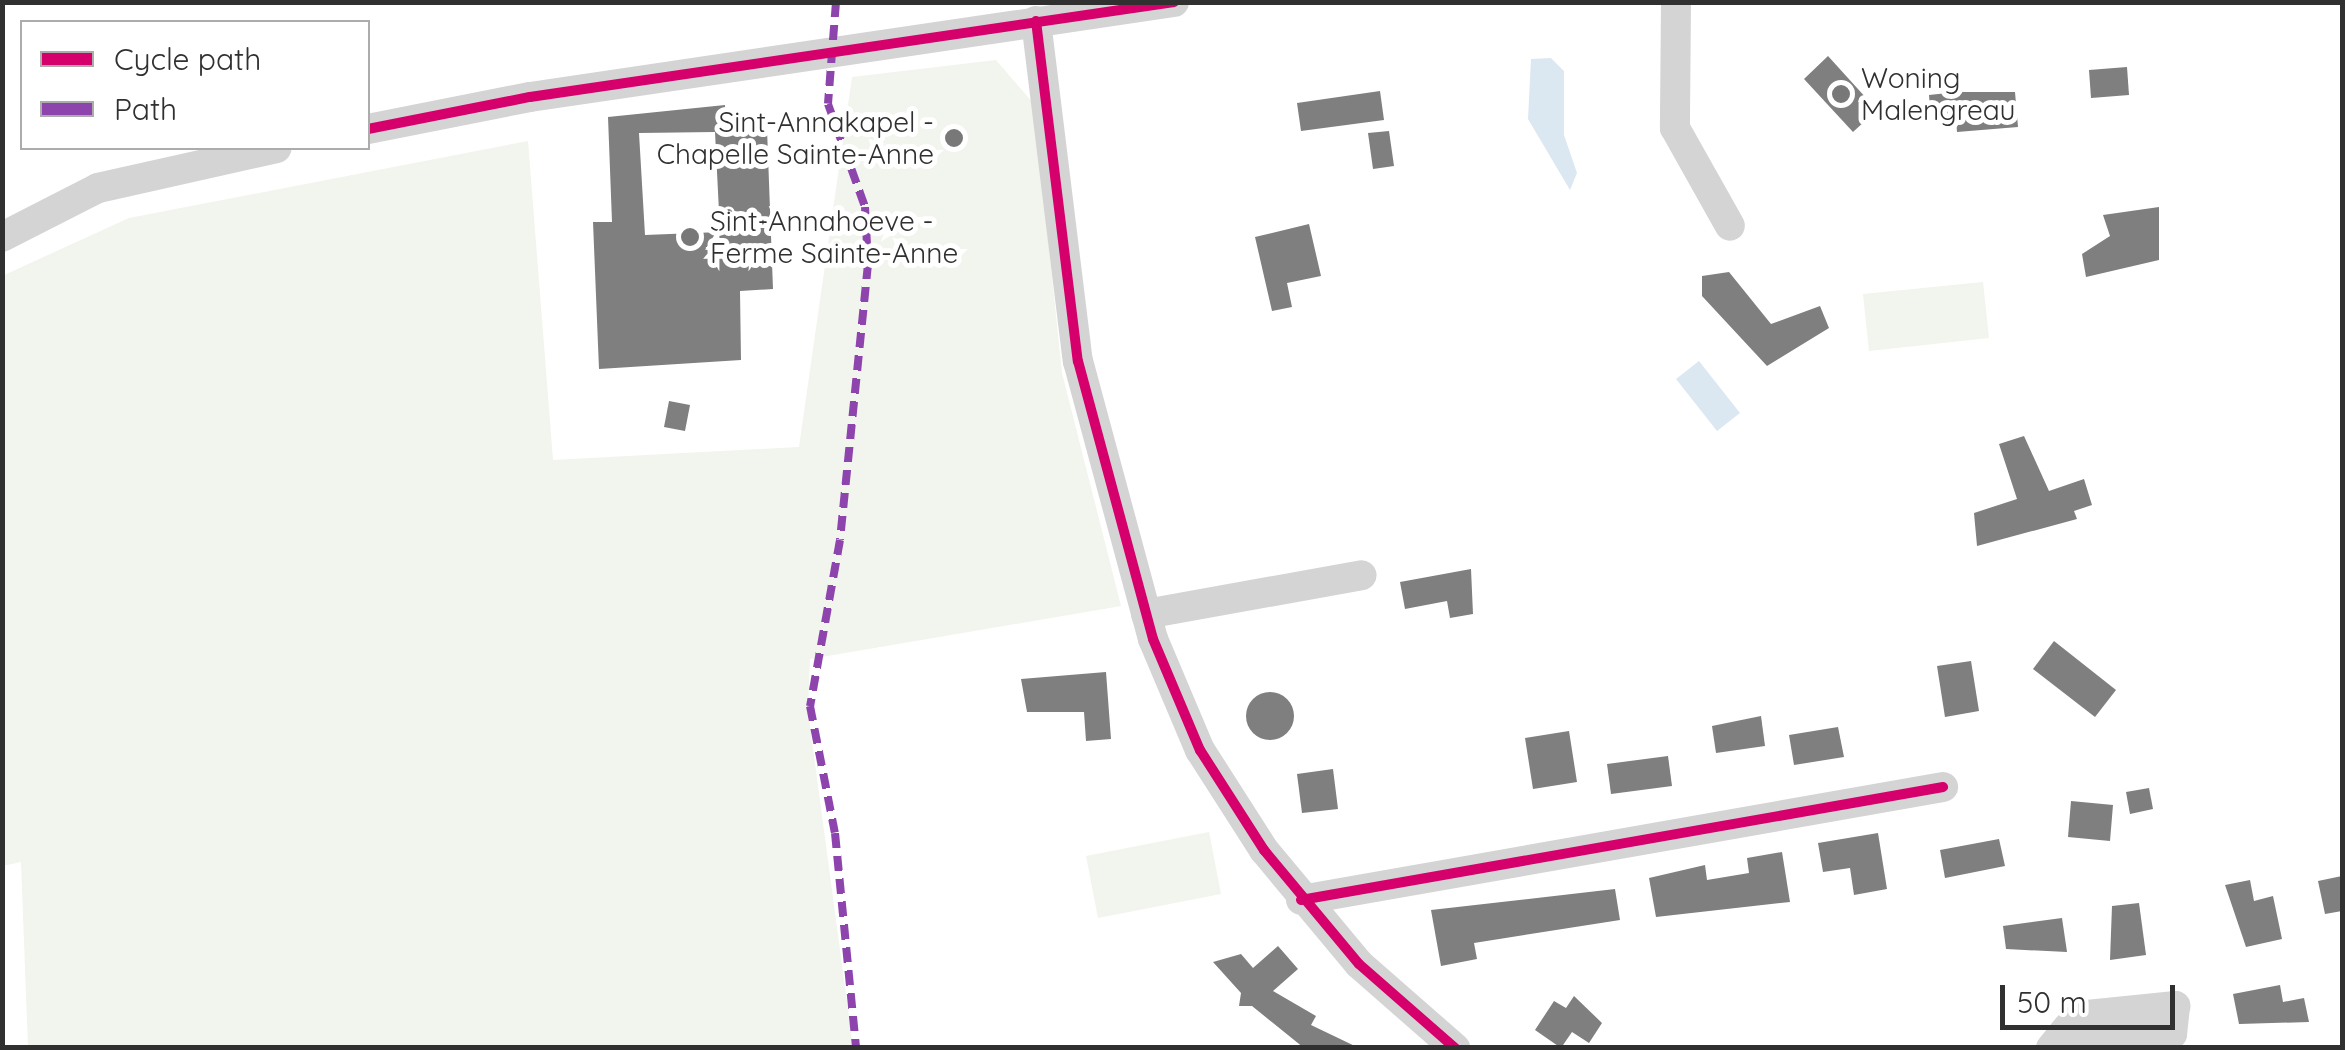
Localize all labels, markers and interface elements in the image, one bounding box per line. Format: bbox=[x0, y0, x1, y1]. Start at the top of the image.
legend bbox=[20, 20, 370, 150]
text: Cycle path bbox=[114, 40, 261, 78]
place label: Woning Malengreau bbox=[1861, 61, 2015, 127]
marker: Woning Malengreau bbox=[1830, 83, 1852, 105]
text: Path bbox=[114, 90, 177, 128]
place label: Sint-Annakapel - Chapelle Sainte-Anne bbox=[657, 105, 934, 171]
marker: Sint-Annakapel - Chapelle Sainte-Anne bbox=[943, 127, 965, 149]
place label: Sint-Annahoeve - Ferme Sainte-Anne bbox=[710, 204, 958, 270]
marker: Sint-Annahoeve - Ferme Sainte-Anne bbox=[679, 226, 701, 248]
scale bar bbox=[2005, 965, 2180, 1027]
text: 50 m bbox=[2017, 983, 2087, 1021]

